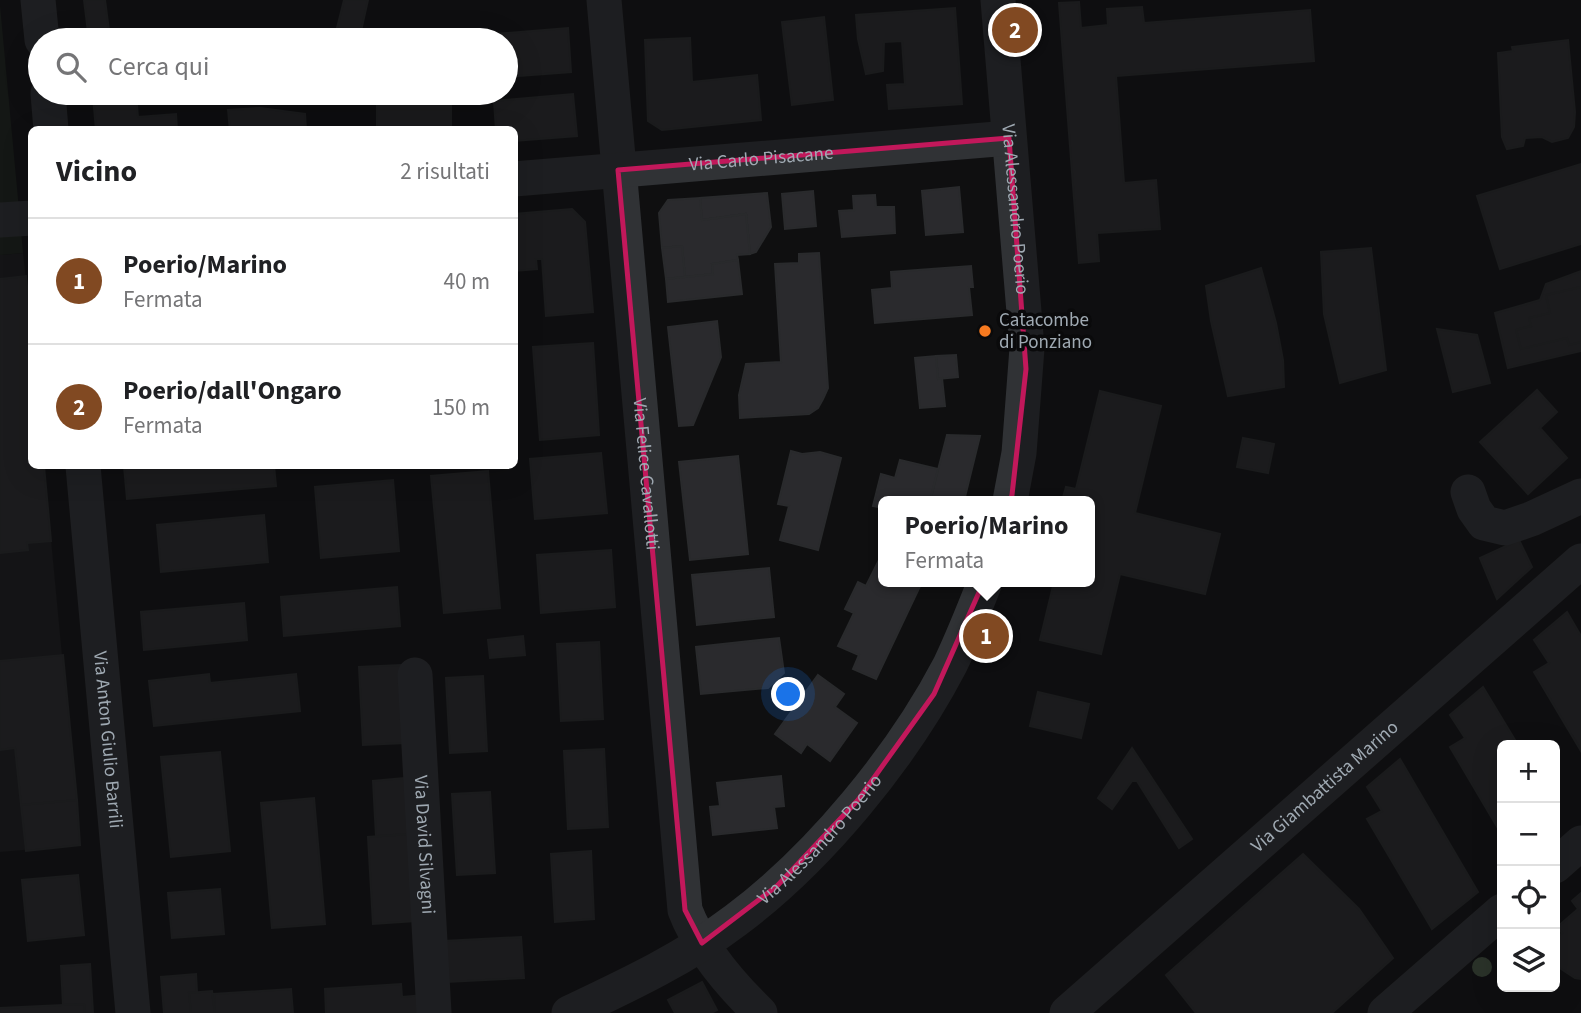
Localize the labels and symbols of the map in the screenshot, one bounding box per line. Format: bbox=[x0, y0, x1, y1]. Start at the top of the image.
pin: 2 bbox=[992, 4, 1038, 56]
street label: Via Alessandro Poerio bbox=[995, 123, 1036, 296]
street label: Via Carlo Pisacane bbox=[688, 139, 834, 178]
place label: Catacombe di Ponziano bbox=[999, 307, 1092, 356]
marker: Catacombe di Ponziano bbox=[977, 323, 993, 339]
street label: Via Felice Cavallotti bbox=[626, 397, 666, 551]
pin: 1 bbox=[963, 610, 1009, 662]
street label: Via Anton Giulio Barrili bbox=[86, 650, 130, 830]
your location bbox=[771, 677, 805, 711]
street label: Via Giambattista Marino bbox=[1245, 714, 1404, 859]
street label: Via Alessandro Poerio bbox=[751, 768, 888, 911]
street label: Via David Silvagni bbox=[407, 774, 442, 915]

